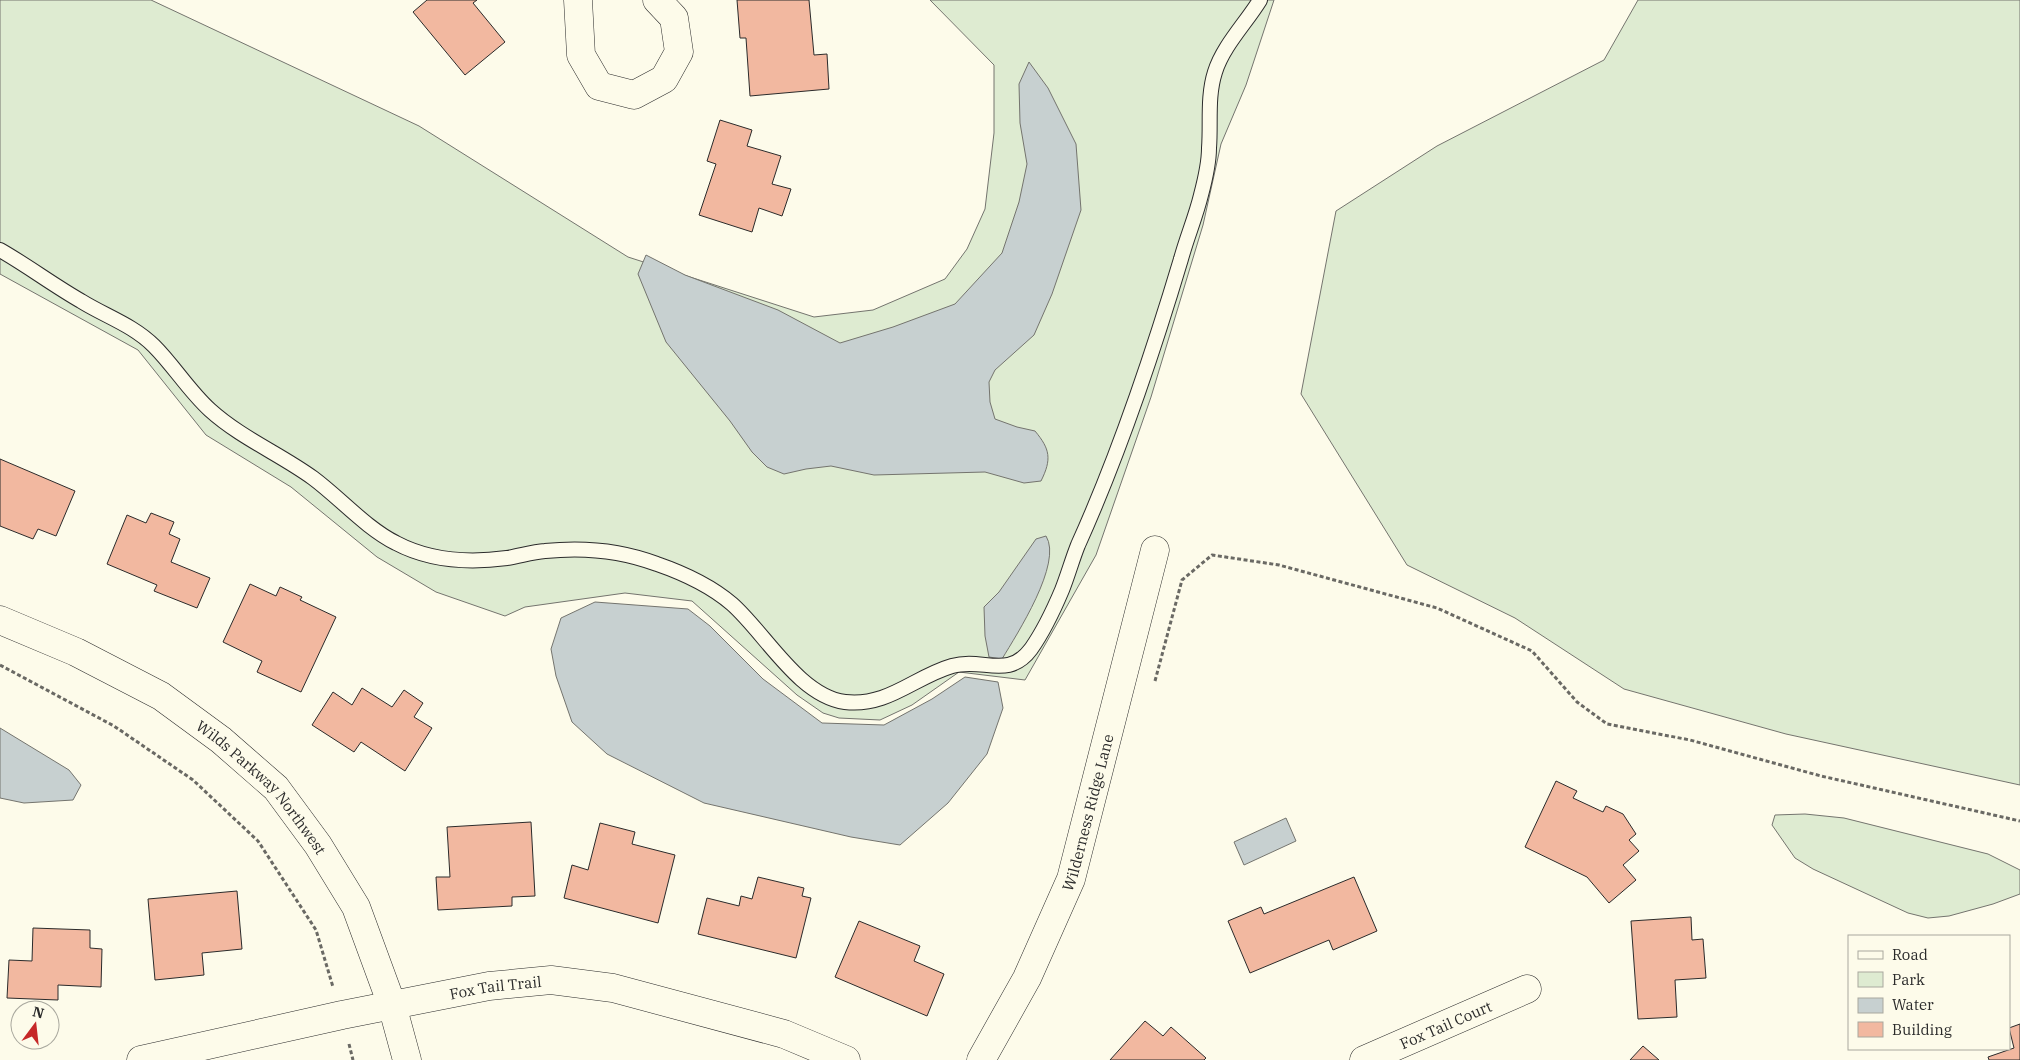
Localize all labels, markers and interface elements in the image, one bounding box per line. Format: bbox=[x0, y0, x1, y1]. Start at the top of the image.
street label: Wilds Parkway Northwest bbox=[193, 716, 331, 858]
street label: Wilderness Ridge Lane bbox=[1057, 732, 1117, 894]
legend bbox=[1848, 935, 2010, 1050]
text: Road bbox=[1892, 945, 1928, 964]
text: Park bbox=[1892, 970, 1925, 989]
street label: Fox Tail Trail bbox=[448, 971, 542, 1003]
text: Water bbox=[1892, 995, 1934, 1014]
street label: Fox Tail Court bbox=[1397, 996, 1495, 1053]
north arrow bbox=[10, 1000, 60, 1050]
text: N bbox=[31, 1002, 46, 1023]
text: Building bbox=[1892, 1020, 1952, 1039]

